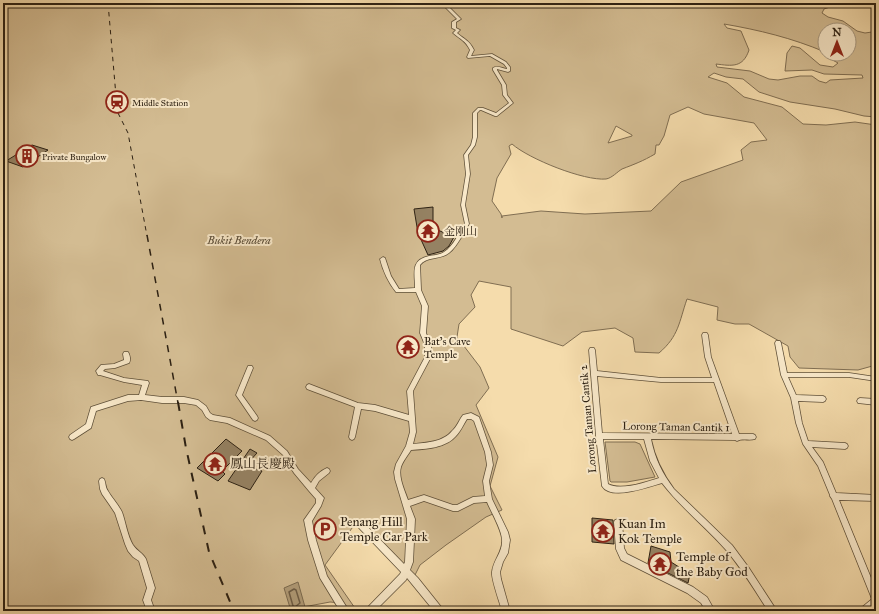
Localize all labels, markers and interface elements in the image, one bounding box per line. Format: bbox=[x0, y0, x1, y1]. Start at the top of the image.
north arrow bbox=[817, 22, 857, 62]
text: N bbox=[832, 26, 842, 39]
station icon: Middle Station bbox=[104, 89, 130, 115]
place label: Middle Station bbox=[132, 97, 188, 108]
building icon: Private Bungalow bbox=[14, 143, 40, 169]
place label: Private Bungalow bbox=[42, 151, 106, 163]
temple icon: 金刚山 bbox=[415, 218, 441, 244]
place label: 金刚山 bbox=[444, 225, 477, 238]
park label: Bukit Bendera bbox=[206, 234, 271, 247]
temple icon: Bat's Cave Temple bbox=[395, 334, 421, 360]
place label: Bat's Cave Temple bbox=[424, 335, 471, 361]
street label: Lorong Taman Cantik 2 bbox=[577, 364, 599, 474]
street label: Lorong Taman Cantik 1 bbox=[622, 420, 730, 434]
temple icon: 鳳山長慶殿 bbox=[202, 451, 228, 477]
place label: 鳳山長慶殿 bbox=[230, 456, 295, 472]
place label: Penang Hill Temple Car Park bbox=[340, 514, 429, 545]
parking icon: Penang Hill Temple Car Park bbox=[312, 516, 338, 542]
place label: Kuan Im Kok Temple bbox=[618, 516, 683, 547]
temple icon: Kuan Im Kok Temple bbox=[590, 518, 616, 544]
place label: Temple of the Baby God bbox=[676, 549, 748, 580]
temple icon: Temple of the Baby God bbox=[647, 551, 673, 577]

